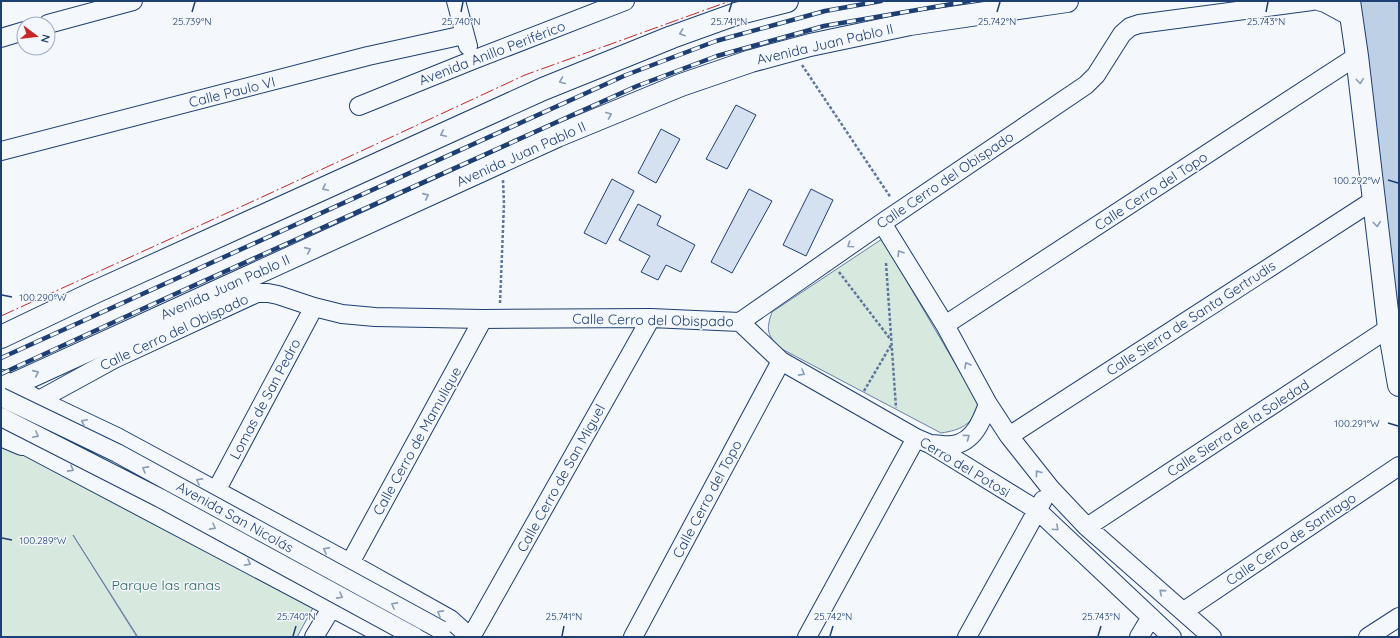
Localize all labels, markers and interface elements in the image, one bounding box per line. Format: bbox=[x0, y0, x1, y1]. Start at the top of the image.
text: 25.739°N bbox=[172, 15, 212, 28]
text: 25.740°N bbox=[441, 15, 481, 28]
text: 25.741°N bbox=[711, 15, 747, 28]
text: 25.742°N bbox=[978, 15, 1016, 28]
text: 25.743°N bbox=[1247, 15, 1285, 28]
north arrow bbox=[16, 16, 56, 56]
street label: Avenida Anillo Periférico bbox=[416, 17, 568, 89]
street label: Avenida Juan Pablo II bbox=[755, 20, 895, 68]
one-way arrow bbox=[679, 28, 686, 37]
text: N bbox=[38, 33, 53, 44]
street label: Calle Paulo VI bbox=[187, 73, 277, 111]
one-way arrow bbox=[558, 77, 565, 85]
one-way arrow bbox=[1355, 78, 1364, 84]
one-way arrow bbox=[604, 112, 612, 120]
street label: Avenida Juan Pablo II bbox=[453, 117, 589, 191]
street label: Calle Cerro del Obispado bbox=[873, 127, 1017, 233]
one-way arrow bbox=[440, 130, 447, 138]
street label: Calle Cerro del Topo bbox=[1091, 148, 1211, 234]
text: 100.292°W bbox=[1333, 174, 1381, 187]
one-way arrow bbox=[321, 184, 328, 192]
one-way arrow bbox=[422, 193, 429, 201]
one-way arrow bbox=[1372, 221, 1381, 227]
one-way arrow bbox=[847, 240, 854, 248]
one-way arrow bbox=[303, 247, 311, 255]
street label: Avenida Juan Pablo II bbox=[157, 250, 293, 324]
one-way arrow bbox=[898, 250, 905, 257]
street label: Calle Sierra de Santa Gertrudis bbox=[1103, 256, 1279, 380]
street label: Calle Cerro del Obispado bbox=[97, 290, 251, 374]
text: 100.290°W bbox=[19, 291, 67, 304]
street label: Calle Cerro del Obispado bbox=[572, 310, 734, 330]
street label: Lomas de San Pedro bbox=[226, 336, 304, 462]
one-way arrow bbox=[964, 362, 971, 369]
street label: Calle Cerro de Mamulique bbox=[369, 364, 465, 518]
one-way arrow bbox=[798, 369, 805, 376]
one-way arrow bbox=[32, 370, 40, 378]
street label: Calle Sierra de la Soledad bbox=[1164, 375, 1312, 481]
street label: Calle Cerro de San Miguel bbox=[513, 401, 609, 555]
text: 100.291°W bbox=[1334, 417, 1380, 430]
one-way arrow bbox=[81, 419, 88, 427]
one-way arrow bbox=[32, 430, 39, 438]
street label: Cerro del Potosi bbox=[916, 433, 1014, 501]
one-way arrow bbox=[963, 435, 970, 442]
street label: Calle Cerro del Topo bbox=[668, 437, 746, 561]
one-way arrow bbox=[67, 465, 74, 472]
one-way arrow bbox=[142, 466, 149, 473]
one-way arrow bbox=[1036, 471, 1043, 478]
street label: Avenida San Nicolás bbox=[173, 477, 297, 557]
one-way arrow bbox=[196, 479, 203, 486]
street label: Calle Cerro de Santiago bbox=[1222, 489, 1360, 589]
one-way arrow bbox=[209, 522, 216, 530]
one-way arrow bbox=[1051, 523, 1059, 531]
text: 100.289°W bbox=[20, 534, 67, 547]
one-way arrow bbox=[323, 547, 330, 555]
one-way arrow bbox=[244, 558, 251, 565]
park label: Parque las ranas bbox=[112, 576, 220, 594]
one-way arrow bbox=[1159, 590, 1167, 597]
one-way arrow bbox=[335, 591, 343, 599]
one-way arrow bbox=[391, 602, 398, 609]
text: 25.740°N bbox=[276, 610, 316, 623]
one-way arrow bbox=[436, 610, 444, 618]
text: 25.741°N bbox=[546, 610, 582, 623]
text: 25.742°N bbox=[814, 610, 852, 623]
text: 25.743°N bbox=[1082, 610, 1120, 623]

